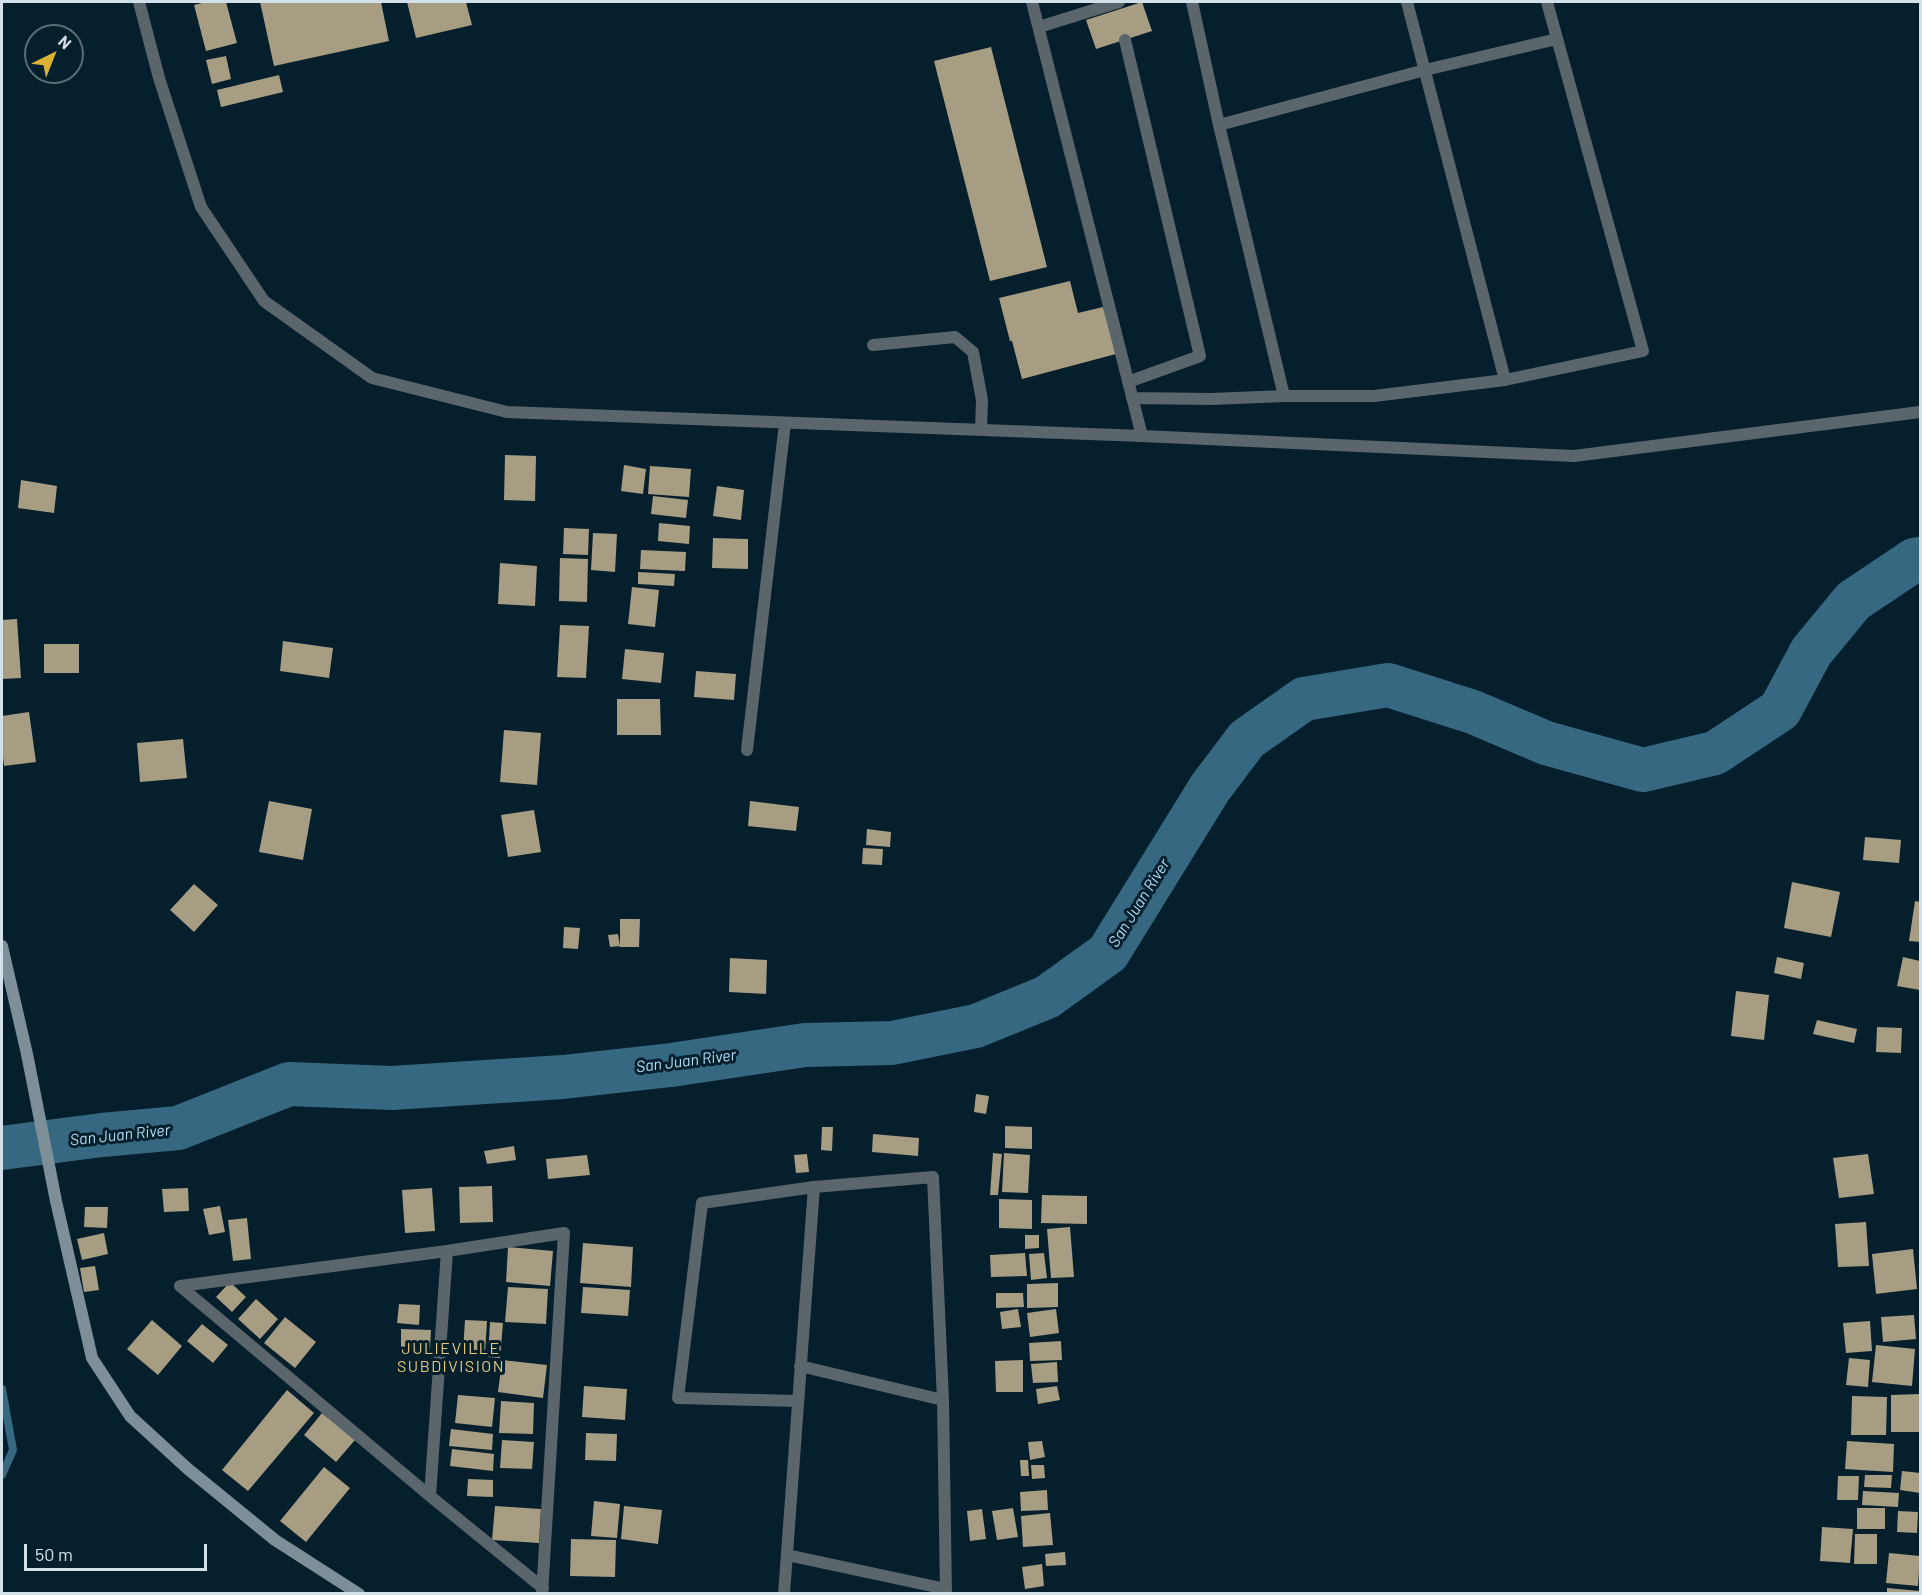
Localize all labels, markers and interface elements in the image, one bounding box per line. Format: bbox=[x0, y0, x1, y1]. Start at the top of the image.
north arrow bbox=[24, 24, 84, 84]
text: N bbox=[55, 31, 76, 53]
water label: San Juan River bbox=[1104, 855, 1174, 951]
water label: San Juan River bbox=[635, 1045, 737, 1077]
water label: San Juan River bbox=[69, 1120, 171, 1150]
district label: JULIEVILLE SUBDIVISION bbox=[397, 1339, 505, 1377]
scale bar bbox=[27, 1532, 210, 1570]
text: 50 m bbox=[35, 1543, 73, 1565]

